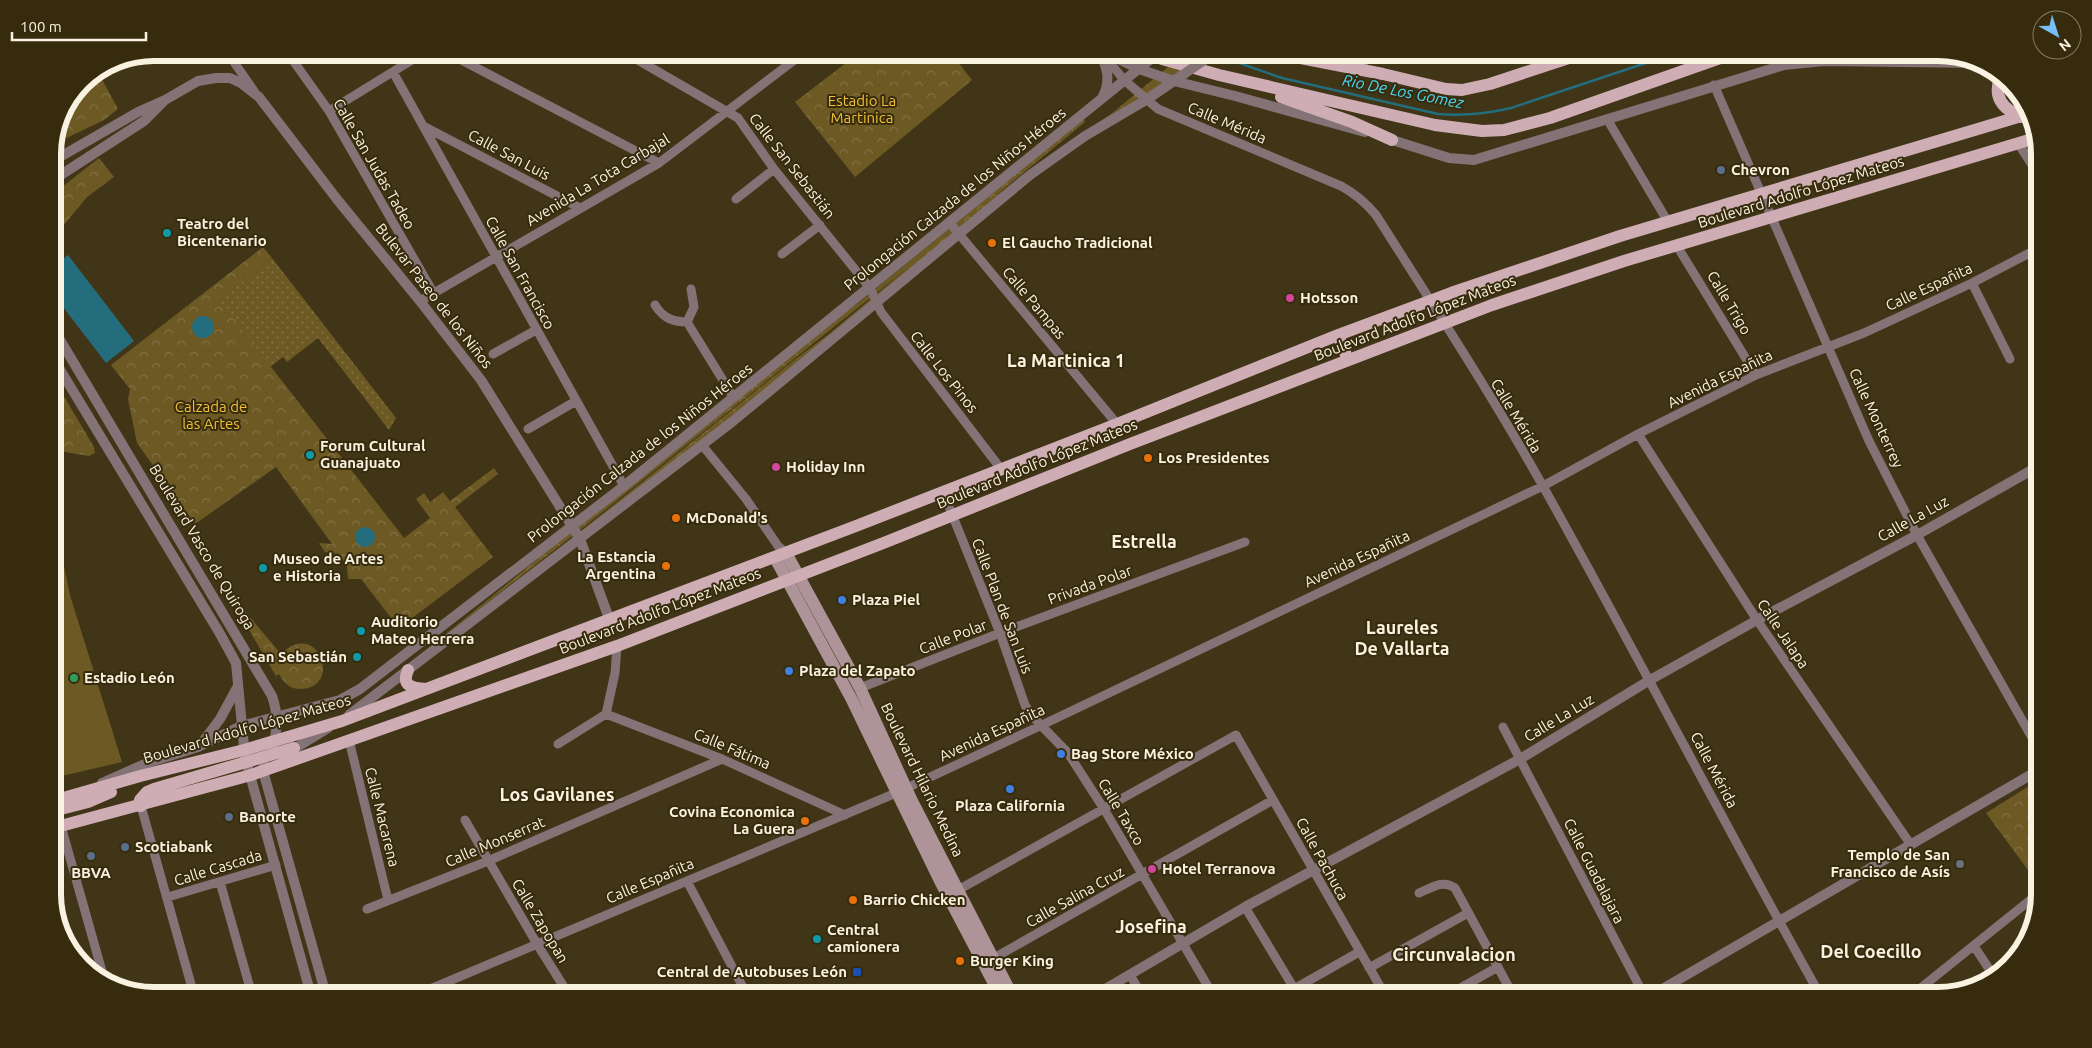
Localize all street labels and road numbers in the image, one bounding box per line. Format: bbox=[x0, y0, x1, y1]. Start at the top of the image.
street label: Calle San Judas Tadeo bbox=[330, 96, 419, 232]
street label: Calle Mérida bbox=[1185, 98, 1269, 147]
street label: Prolongación Calzada de los Niños Héroes bbox=[840, 104, 1069, 293]
street label: Calle San Sebastián bbox=[746, 110, 839, 222]
street label: Calle San Luis bbox=[465, 126, 553, 183]
street label: Avenida La Tota Carbajal bbox=[523, 130, 672, 229]
street label: Boulevard Adolfo López Mateos bbox=[1696, 152, 1906, 231]
street label: Calle San Francisco bbox=[482, 213, 559, 332]
street label: Bulevar Paseo de los Niños bbox=[372, 220, 496, 372]
street label: Calle Españita bbox=[1883, 259, 1975, 314]
street label: Calle Pampas bbox=[999, 263, 1069, 342]
street label: Calle Trigo bbox=[1704, 268, 1755, 338]
street label: Boulevard Adolfo López Mateos bbox=[1311, 271, 1518, 364]
street label: Calle Los Pinos bbox=[907, 327, 982, 416]
street label: Avenida Españita bbox=[1665, 346, 1775, 411]
street label: Prolongación Calzada de los Niños Héroes bbox=[524, 360, 755, 546]
street label: Calle Monterrey bbox=[1846, 365, 1907, 470]
street label: Calle Mérida bbox=[1488, 376, 1545, 456]
street label: Boulevard Adolfo López Mateos bbox=[934, 415, 1140, 512]
street label: Boulevard Vasco de Quiroga bbox=[146, 461, 259, 632]
street label: Calle La Luz bbox=[1874, 492, 1951, 545]
street label: Avenida Españita bbox=[1301, 527, 1412, 590]
street label: Calle Plan de San Luis bbox=[969, 536, 1036, 676]
street label: Privada Polar bbox=[1046, 561, 1134, 608]
street label: Boulevard Adolfo López Mateos bbox=[556, 564, 763, 657]
street label: Calle Jalapa bbox=[1754, 596, 1813, 672]
street label: Calle Polar bbox=[916, 616, 990, 657]
street label: Calle La Luz bbox=[1521, 690, 1597, 745]
street label: Boulevard Adolfo López Mateos bbox=[141, 691, 353, 766]
street label: Boulevard Hilario Medina bbox=[878, 700, 967, 860]
street label: Avenida Españita bbox=[936, 701, 1047, 764]
street label: Calle Fátima bbox=[691, 725, 773, 772]
street label: Calle Mérida bbox=[1687, 729, 1742, 811]
street label: Calle Macarena bbox=[362, 765, 403, 868]
street label: Calle Taxco bbox=[1095, 775, 1148, 848]
street label: Calle Monserrat bbox=[442, 813, 547, 870]
street label: Calle Pachuca bbox=[1293, 814, 1352, 903]
street label: Calle Guadalajara bbox=[1561, 815, 1628, 926]
street label: Calle Cascada bbox=[172, 846, 264, 889]
street label: Calle Españita bbox=[603, 854, 696, 907]
street label: Calle Salina Cruz bbox=[1023, 862, 1127, 931]
street label: Calle Zapopan bbox=[509, 876, 572, 966]

